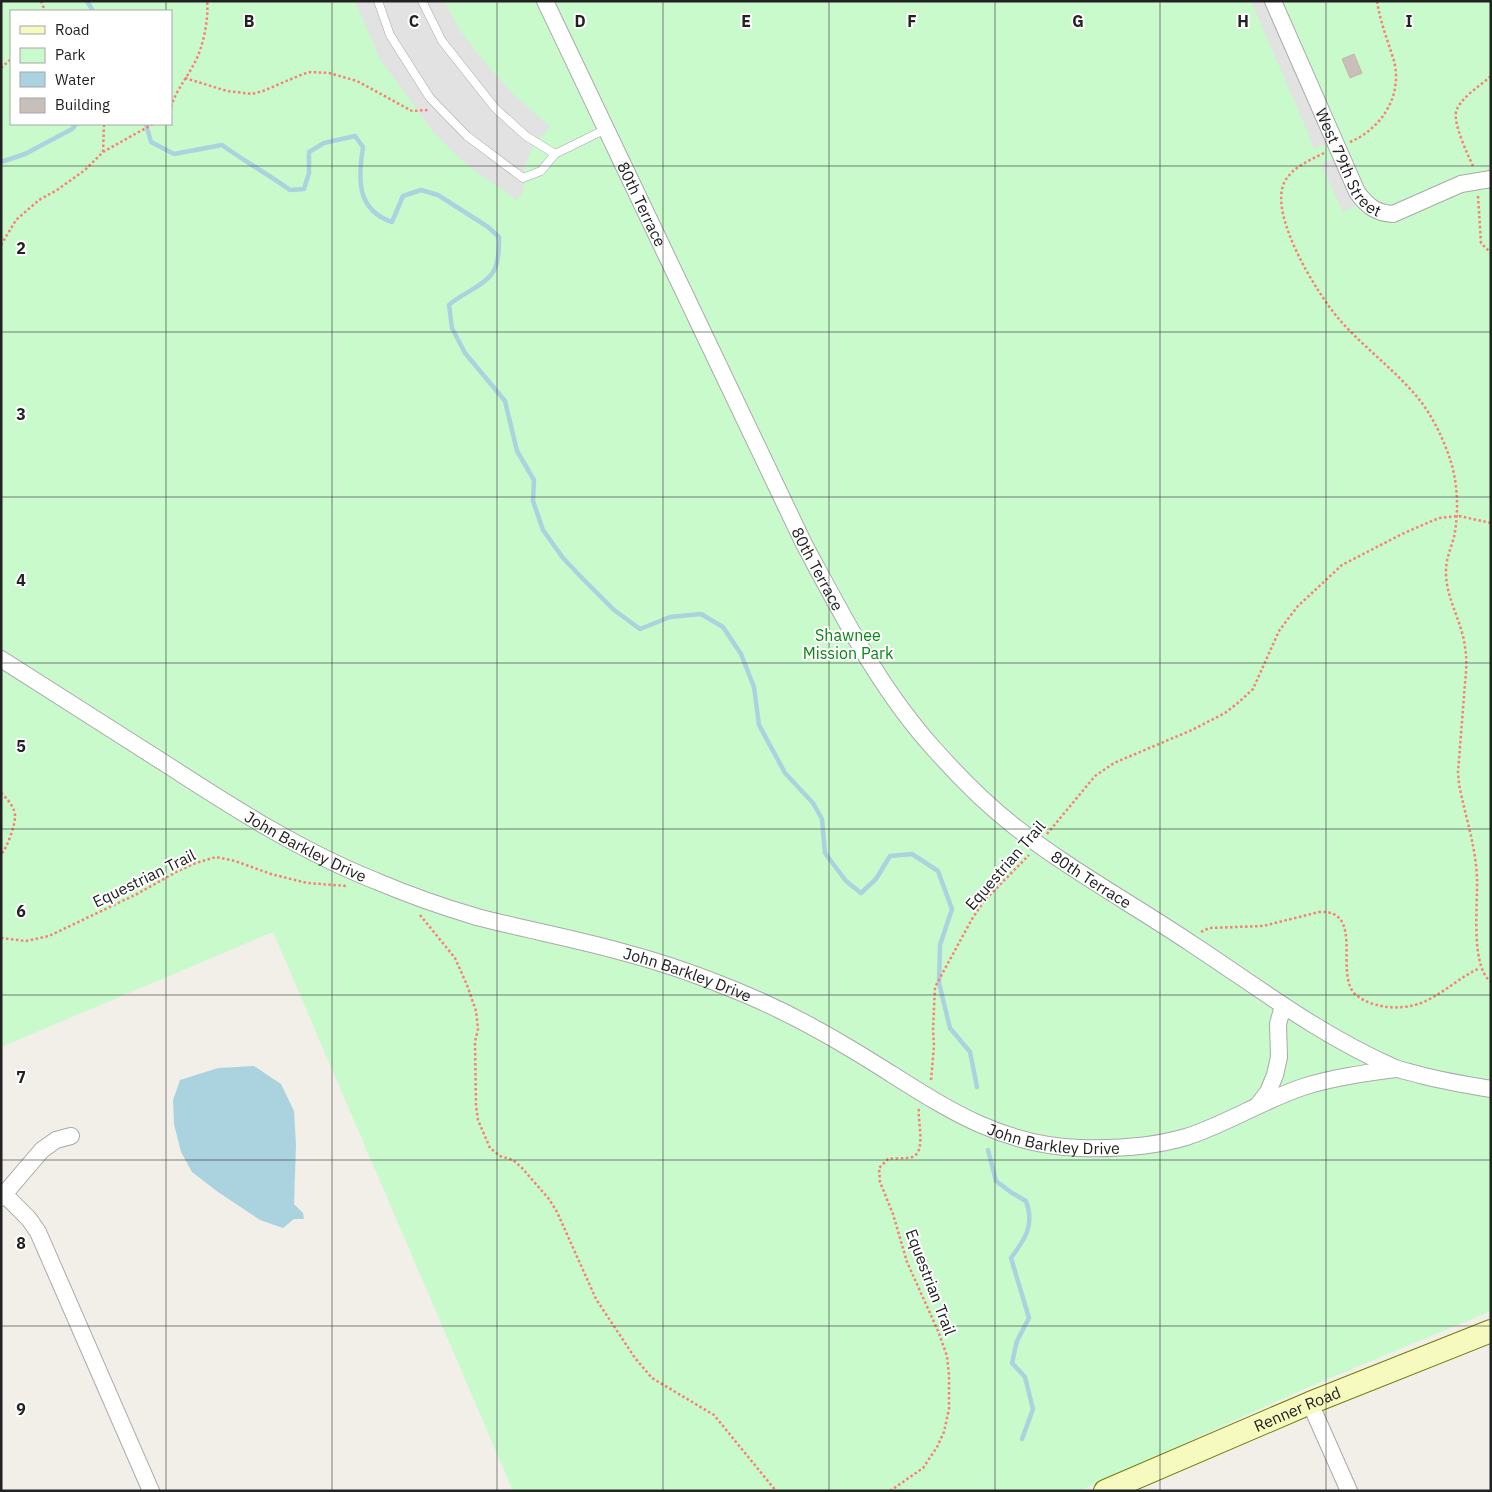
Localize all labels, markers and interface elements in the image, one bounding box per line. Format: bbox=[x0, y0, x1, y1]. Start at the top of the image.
legend bbox=[10, 10, 172, 125]
text: B bbox=[244, 11, 255, 31]
text: C bbox=[409, 11, 419, 31]
text: D bbox=[574, 11, 586, 31]
text: E bbox=[741, 11, 751, 31]
text: F bbox=[907, 11, 917, 31]
text: G bbox=[1072, 11, 1084, 31]
text: H bbox=[1237, 11, 1249, 31]
text: I bbox=[1406, 11, 1413, 31]
text: Road bbox=[55, 20, 90, 39]
text: Park bbox=[55, 45, 85, 64]
text: Water bbox=[55, 70, 96, 89]
text: Building bbox=[55, 95, 110, 114]
street label: West 79th Street bbox=[1311, 105, 1384, 221]
street label: 80th Terrace bbox=[613, 158, 671, 250]
text: 2 bbox=[16, 238, 26, 258]
text: 3 bbox=[16, 404, 26, 424]
street label: 80th Terrace bbox=[787, 524, 848, 614]
text: 4 bbox=[16, 570, 26, 590]
park label: Shawnee Mission Park bbox=[803, 625, 894, 663]
text: 5 bbox=[16, 736, 26, 756]
street label: John Barkley Drive bbox=[241, 806, 370, 886]
street label: Equestrian Trail bbox=[961, 816, 1049, 914]
street label: Equestrian Trail bbox=[89, 844, 199, 912]
street label: 80th Terrace bbox=[1047, 846, 1135, 913]
text: 6 bbox=[16, 901, 26, 921]
street label: John Barkley Drive bbox=[621, 943, 755, 1006]
text: 7 bbox=[16, 1067, 26, 1087]
street label: John Barkley Drive bbox=[984, 1119, 1121, 1158]
street label: Equestrian Trail bbox=[902, 1226, 960, 1338]
text: 8 bbox=[16, 1233, 26, 1253]
street label: Renner Road bbox=[1251, 1382, 1343, 1436]
text: 9 bbox=[16, 1399, 26, 1419]

